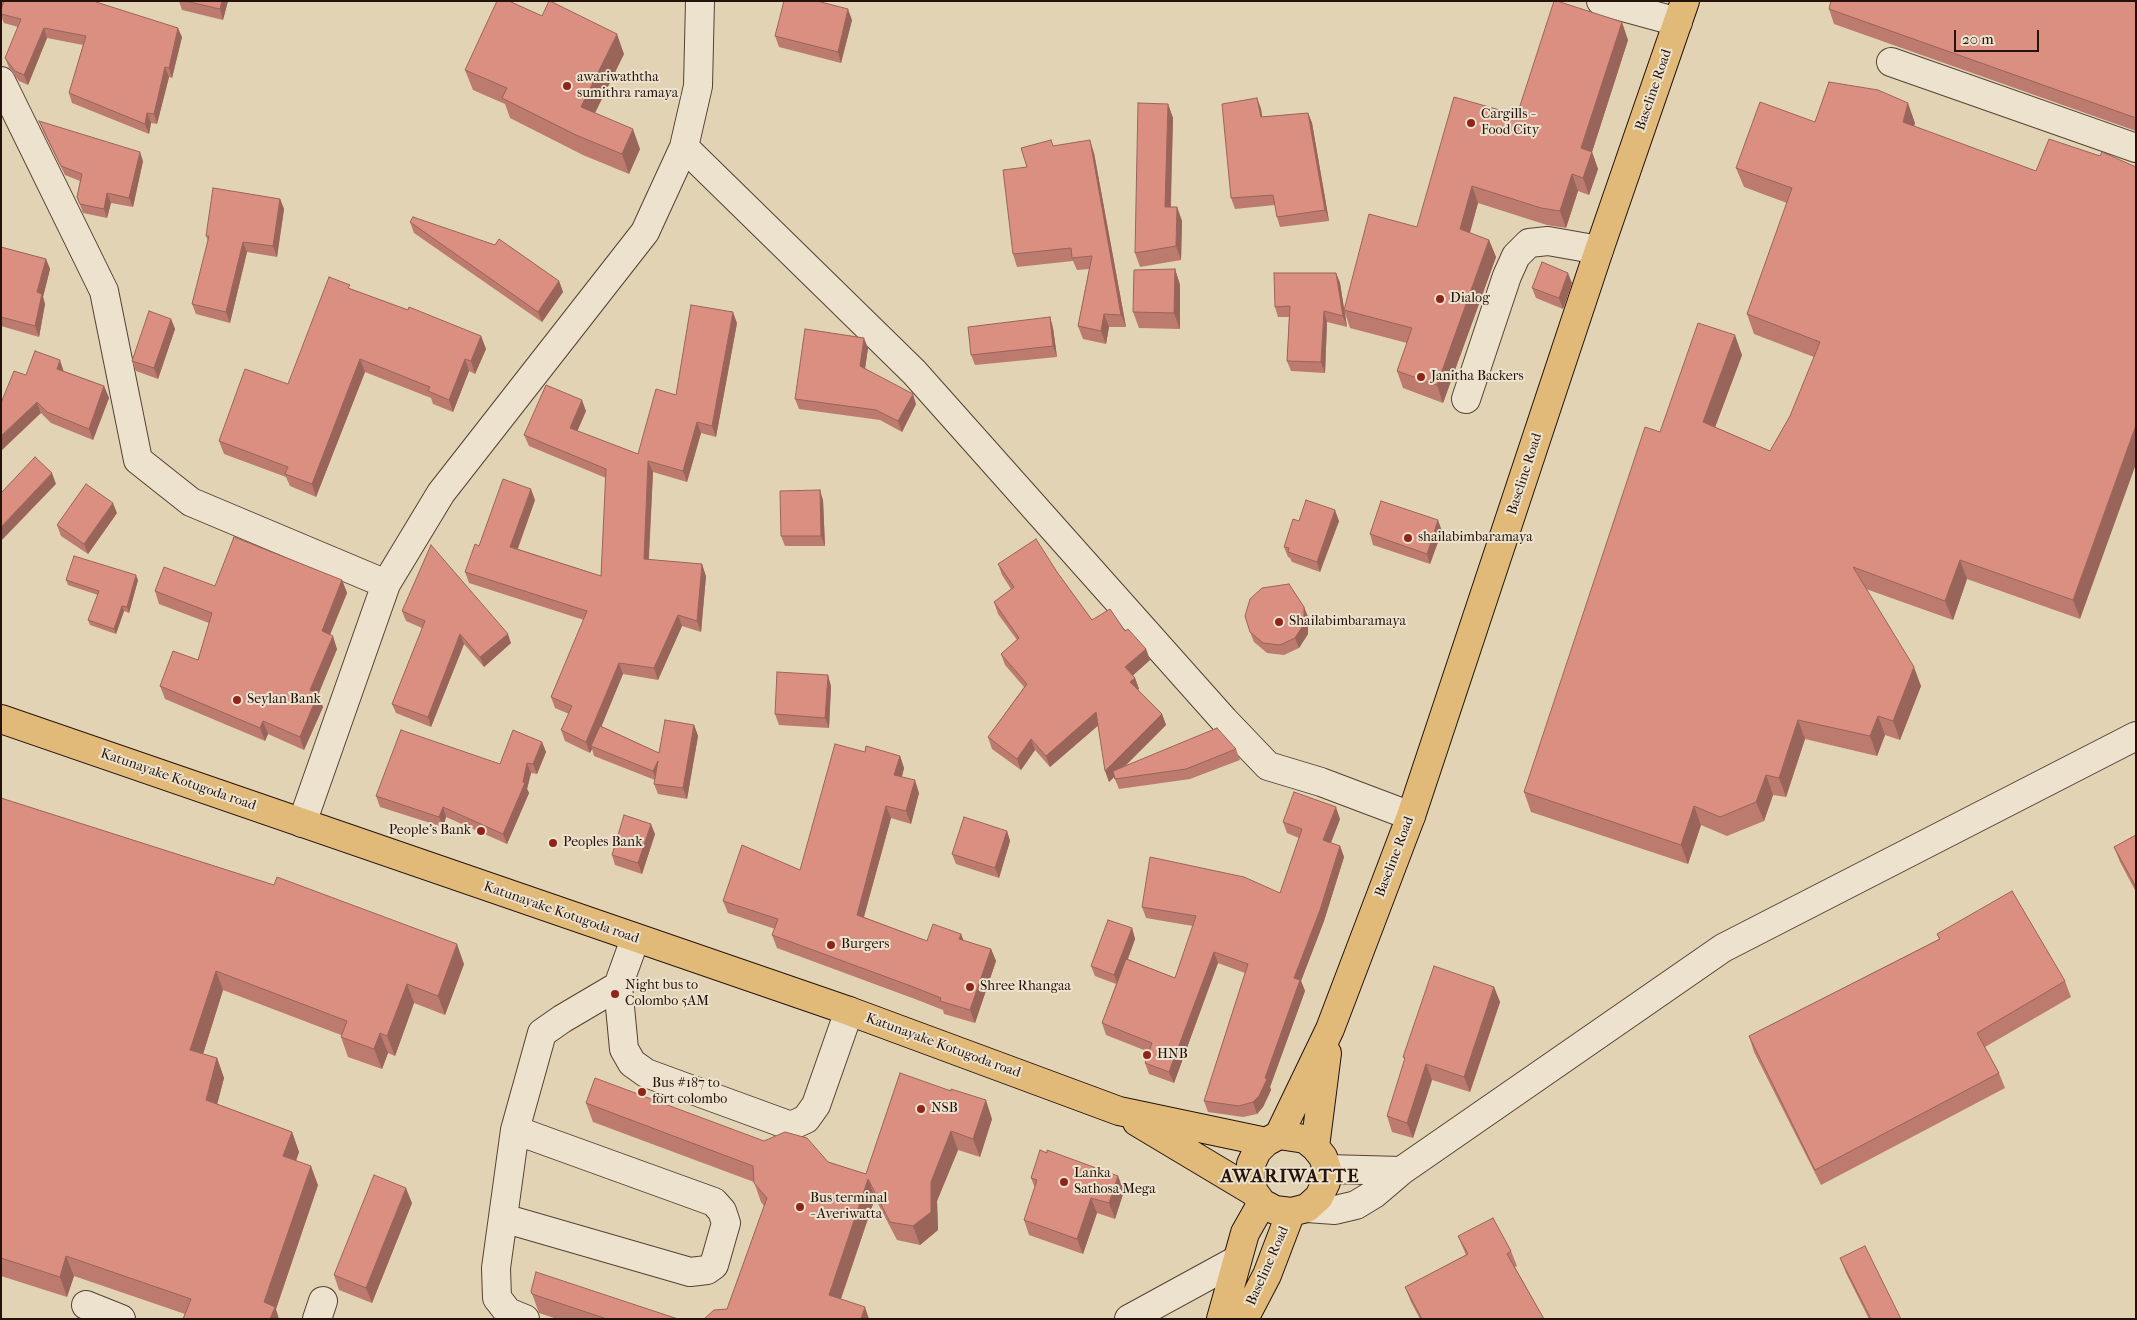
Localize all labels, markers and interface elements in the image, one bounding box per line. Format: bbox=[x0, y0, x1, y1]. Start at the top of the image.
scale bar bbox=[1957, 20, 2042, 52]
text: 20 m bbox=[1962, 30, 1994, 48]
street label: Baseline Road bbox=[1632, 47, 1676, 133]
place label: awariwaththa sumithra ramaya bbox=[577, 70, 678, 102]
marker: awariwaththa sumithra ramaya bbox=[561, 80, 573, 92]
place label: Cargills - Food City bbox=[1481, 107, 1539, 140]
marker: Cargills - Food City bbox=[1465, 117, 1477, 129]
place label: Dialog bbox=[1450, 291, 1490, 307]
marker: Dialog bbox=[1434, 293, 1446, 305]
place label: Janitha Backers bbox=[1431, 369, 1524, 385]
marker: Janitha Backers bbox=[1415, 371, 1427, 383]
street label: Baseline Road bbox=[1504, 431, 1546, 517]
place label: shailabimbaramaya bbox=[1418, 530, 1533, 546]
marker: shailabimbaramaya bbox=[1402, 532, 1414, 544]
place label: Shailabimbaramaya bbox=[1289, 614, 1406, 630]
marker: Shailabimbaramaya bbox=[1273, 616, 1285, 628]
place label: Seylan Bank bbox=[247, 692, 321, 708]
marker: Seylan Bank bbox=[231, 694, 243, 706]
street label: Katunayake Kotugoda road bbox=[98, 745, 258, 815]
street label: Baseline Road bbox=[1372, 814, 1418, 900]
place label: People's Bank bbox=[389, 823, 471, 839]
marker: People's Bank bbox=[475, 825, 487, 837]
place label: Peoples Bank bbox=[563, 835, 642, 851]
marker: Peoples Bank bbox=[547, 837, 559, 849]
street label: Katunayake Kotugoda road bbox=[481, 878, 641, 948]
place label: Burgers bbox=[841, 937, 889, 953]
marker: Burgers bbox=[825, 939, 837, 951]
place label: Night bus to Colombo 5AM bbox=[625, 978, 709, 1010]
place label: Shree Rhangaa bbox=[980, 979, 1071, 995]
marker: Shree Rhangaa bbox=[964, 981, 976, 993]
marker: Night bus to Colombo 5AM bbox=[609, 988, 621, 1000]
street label: Katunayake Kotugoda road bbox=[863, 1010, 1023, 1082]
place label: HNB bbox=[1157, 1047, 1188, 1063]
marker: HNB bbox=[1141, 1049, 1153, 1061]
place label: Bus #187 to fort colombo bbox=[652, 1076, 727, 1108]
marker: Bus #187 to fort colombo bbox=[636, 1086, 648, 1098]
place label: NSB bbox=[931, 1101, 958, 1117]
marker: NSB bbox=[915, 1103, 927, 1115]
place label: Lanka Sathosa Mega bbox=[1074, 1166, 1156, 1198]
district label: AWARIWATTE bbox=[1219, 1166, 1361, 1188]
marker: Lanka Sathosa Mega bbox=[1058, 1176, 1070, 1188]
place label: Bus terminal - Averiwatta bbox=[810, 1191, 887, 1224]
marker: Bus terminal - Averiwatta bbox=[794, 1201, 806, 1213]
street label: Baseline Road bbox=[1243, 1224, 1293, 1308]

